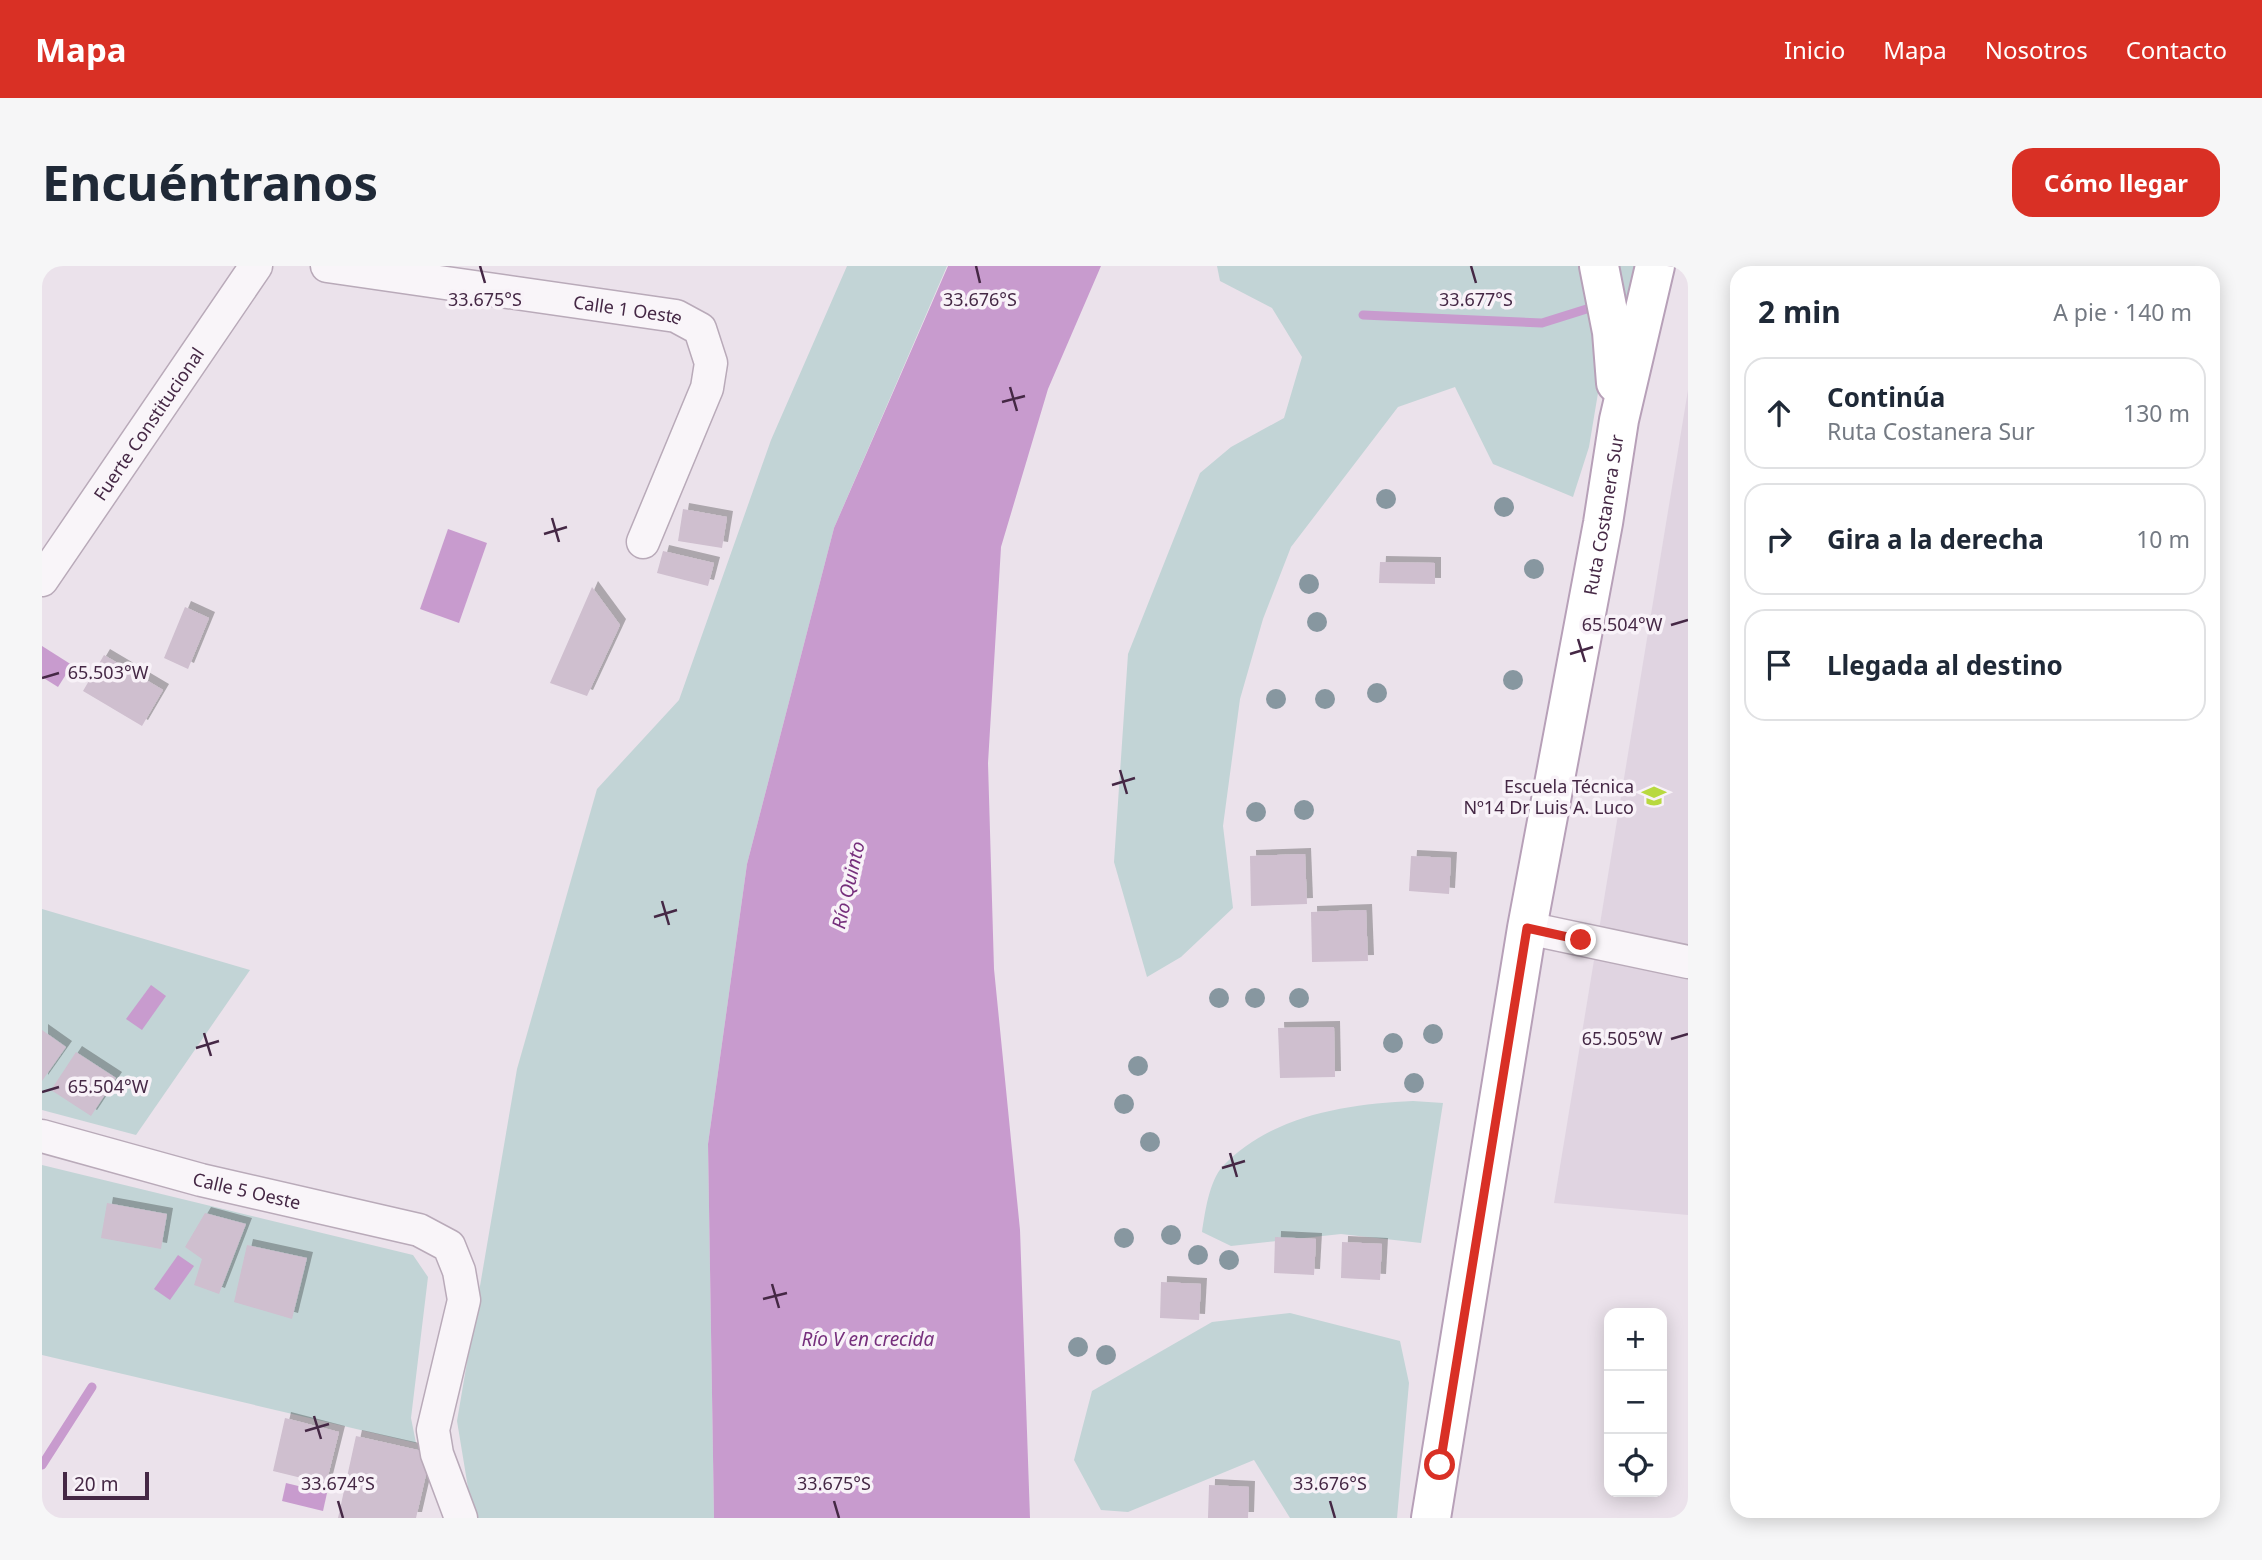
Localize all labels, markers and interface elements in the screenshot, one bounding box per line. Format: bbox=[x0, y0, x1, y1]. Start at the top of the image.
text: Mapa bbox=[35, 27, 127, 72]
text: Inicio bbox=[1784, 33, 1845, 66]
text: Mapa bbox=[1883, 33, 1947, 66]
text: Nosotros bbox=[1985, 33, 2088, 66]
text: Contacto bbox=[2126, 33, 2227, 66]
button: Cómo llegar bbox=[2012, 148, 2220, 217]
text: Encuéntranos bbox=[42, 149, 378, 215]
text: 33.675°S bbox=[448, 287, 522, 311]
text: 33.676°S bbox=[943, 287, 1017, 311]
text: 33.677°S bbox=[1439, 287, 1513, 311]
street label: Calle 1 Oeste bbox=[572, 289, 687, 330]
text: 2 min bbox=[1758, 291, 1841, 332]
text: A pie · 140 m bbox=[2053, 296, 2192, 328]
street label: Fuerte Constitucional bbox=[88, 343, 209, 505]
text: Continúa bbox=[1827, 379, 1945, 415]
icon: ahead bbox=[1760, 394, 1798, 432]
text: 130 m bbox=[2123, 397, 2190, 429]
text: Ruta Costanera Sur bbox=[1827, 415, 2035, 447]
street label: Ruta Costanera Sur bbox=[1578, 432, 1629, 597]
icon: right bbox=[1760, 520, 1798, 558]
text: Gira a la derecha bbox=[1827, 521, 2044, 557]
text: 10 m bbox=[2136, 523, 2190, 555]
text: 65.504°W bbox=[1582, 612, 1663, 636]
icon: arrive bbox=[1760, 646, 1798, 684]
text: Llegada al destino bbox=[1827, 647, 2063, 683]
text: 65.503°W bbox=[68, 660, 149, 684]
place label: Escuela Técnica Nº14 Dr Luis A. Luco bbox=[1463, 774, 1634, 819]
school or university icon: Escuela Técnica Nº14 Dr Luis A. Luco bbox=[1640, 782, 1668, 810]
water label: Río Quinto bbox=[825, 839, 871, 931]
route end bbox=[1565, 924, 1596, 955]
text: 65.505°W bbox=[1582, 1026, 1663, 1050]
text: 65.504°W bbox=[68, 1074, 149, 1098]
street label: Calle 5 Oeste bbox=[190, 1166, 303, 1215]
map controls bbox=[1604, 1308, 1667, 1497]
button: + bbox=[1604, 1308, 1667, 1371]
water label: Río V en crecida bbox=[802, 1326, 935, 1352]
button: − bbox=[1604, 1371, 1667, 1434]
button: locate bbox=[1604, 1434, 1667, 1497]
route start bbox=[1424, 1449, 1455, 1480]
scale bar bbox=[63, 1469, 149, 1501]
text: 20 m bbox=[74, 1471, 118, 1497]
text: 33.674°S bbox=[301, 1471, 375, 1495]
text: 33.675°S bbox=[797, 1471, 871, 1495]
text: 33.676°S bbox=[1293, 1471, 1367, 1495]

